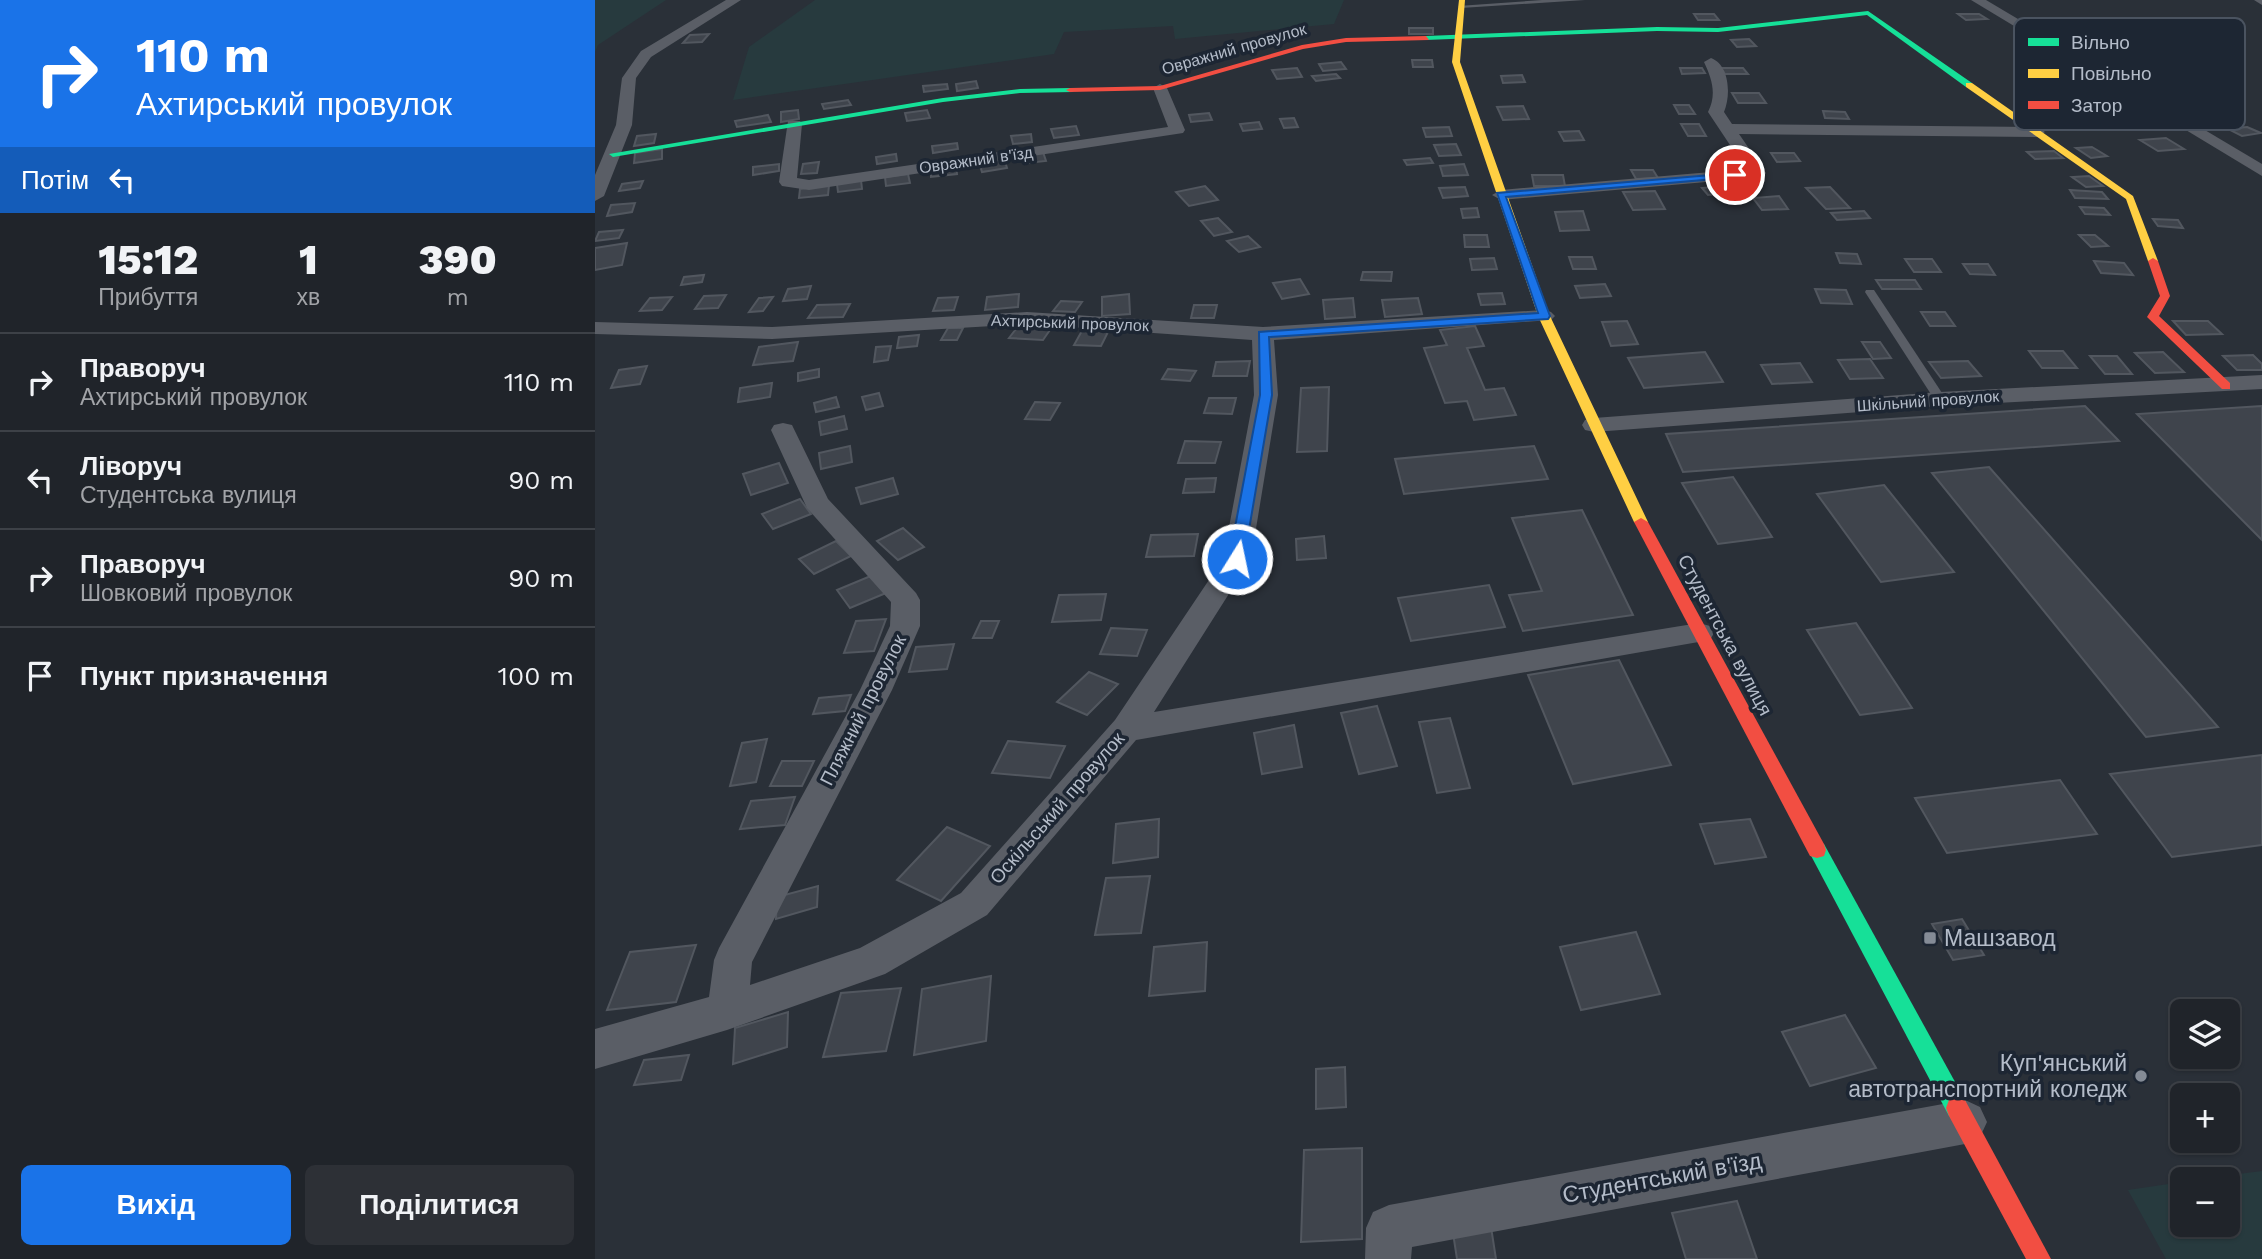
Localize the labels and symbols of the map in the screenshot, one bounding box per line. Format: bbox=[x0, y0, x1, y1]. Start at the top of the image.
legend bbox=[2014, 18, 2245, 130]
street label: Овражний провулок bbox=[1160, 19, 1309, 79]
text: Вільно bbox=[2071, 31, 2130, 54]
text: Повільно bbox=[2071, 62, 2152, 85]
text: Затор bbox=[2071, 94, 2122, 117]
street label: Овражний в'їзд bbox=[918, 143, 1035, 177]
pin bbox=[1705, 145, 1765, 205]
street label: Ахтирський провулок bbox=[991, 311, 1150, 335]
street label: Шкільний провулок bbox=[1856, 386, 2001, 415]
position arrow bbox=[1200, 522, 1274, 596]
street label: Студентська вулиця bbox=[1673, 551, 1777, 719]
street label: Пляжний провулок bbox=[815, 630, 911, 789]
street label: Оскільський провулок bbox=[985, 727, 1130, 889]
place label: Машзавод bbox=[1944, 925, 2056, 952]
marker: Машзавод bbox=[1922, 930, 1938, 946]
place label: Куп'янський автотранспортний коледж bbox=[1848, 1050, 2128, 1103]
marker: Куп'янський автотранспортний коледж bbox=[2133, 1068, 2149, 1084]
street label: Студентський в'їзд bbox=[1560, 1147, 1764, 1209]

